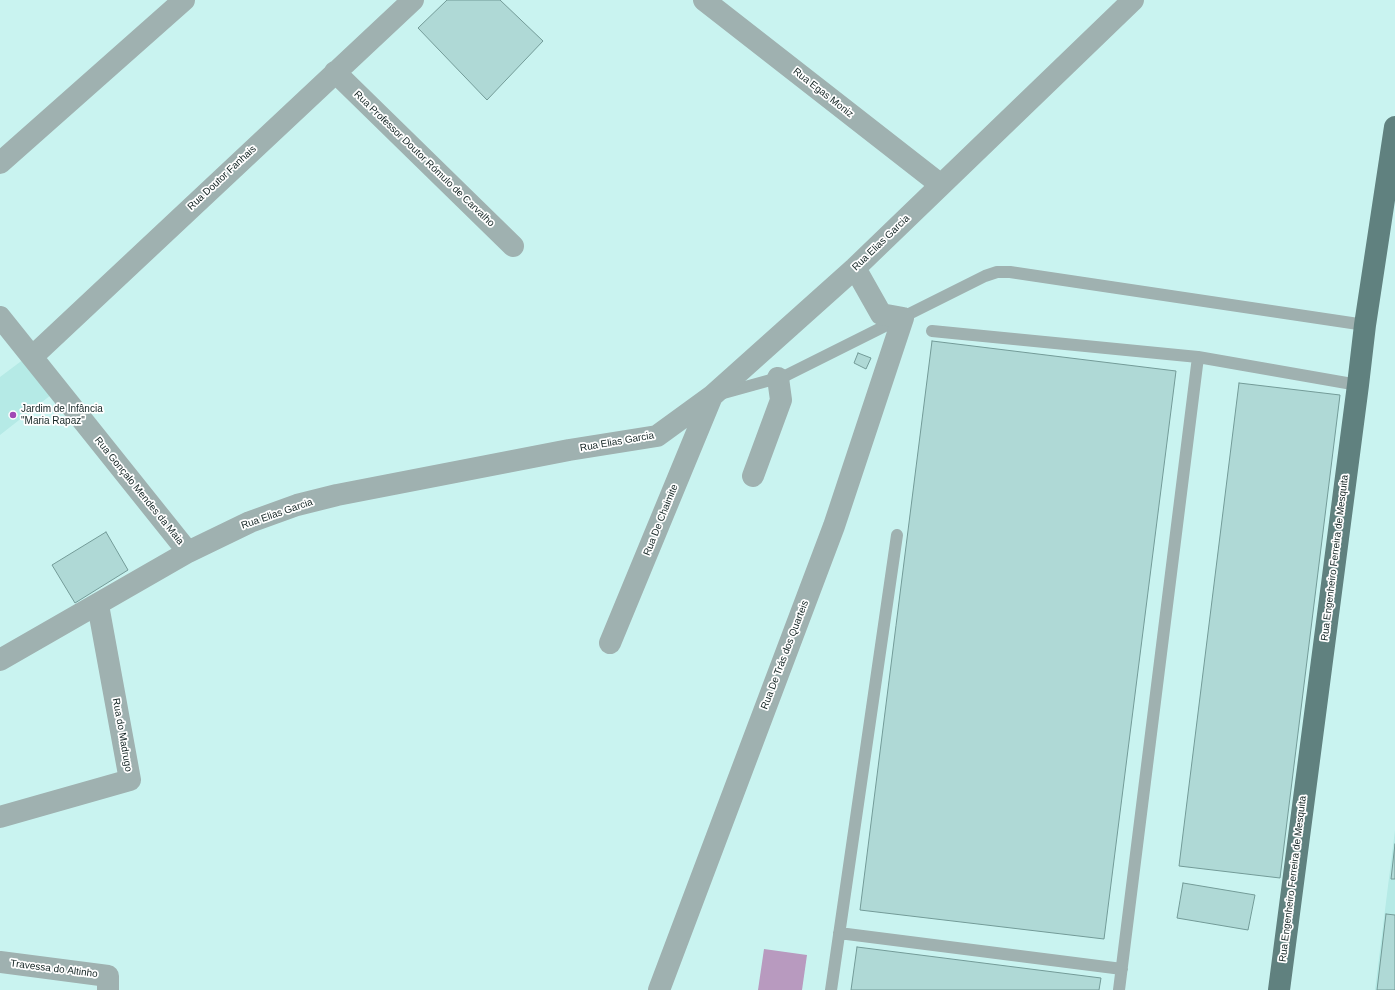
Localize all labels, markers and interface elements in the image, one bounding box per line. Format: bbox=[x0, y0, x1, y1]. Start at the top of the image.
street label: Rua Egas Moniz bbox=[790, 66, 856, 120]
street label: Rua Professor Doutor Rómulo de Carvalho bbox=[351, 88, 497, 230]
street label: Rua Doutor Fanhais bbox=[185, 143, 259, 213]
street label: Rua Elias Garcia bbox=[850, 213, 912, 273]
place label: Jardim de Infância "Maria Rapaz" bbox=[21, 403, 103, 426]
marker: Jardim de Infância "Maria Rapaz" bbox=[8, 410, 18, 420]
street label: Rua Elias Garcia bbox=[579, 430, 655, 454]
street label: Rua Gonçalo Mendes da Maia bbox=[92, 435, 186, 547]
street label: Rua Engenheiro Ferreira de Mesquita bbox=[1319, 474, 1351, 642]
street label: Rua De Chaimite bbox=[641, 482, 681, 558]
street label: Rua Elias Garcia bbox=[240, 496, 314, 532]
street label: Rua De Trás dos Quarteis bbox=[759, 599, 811, 711]
street label: Rua do Madrugo bbox=[110, 697, 134, 773]
street label: Rua Engenheiro Ferreira de Mesquita bbox=[1277, 795, 1309, 963]
street label: Travessa do Altinho bbox=[10, 958, 98, 980]

